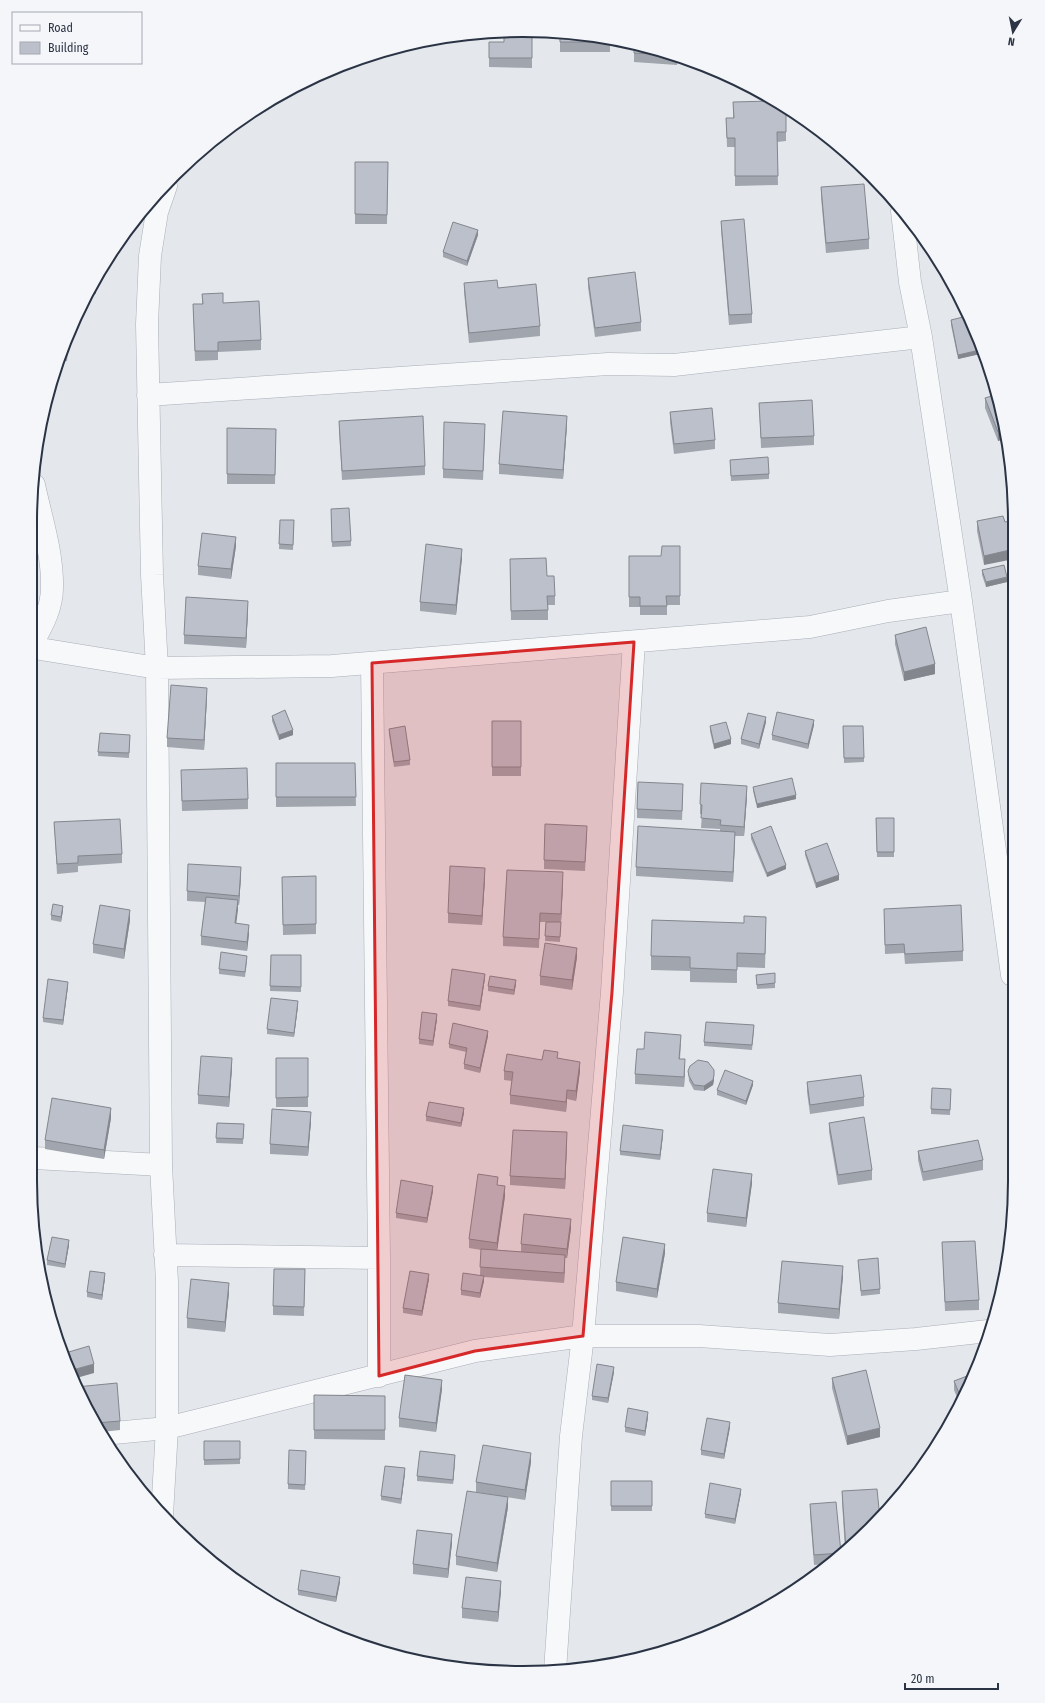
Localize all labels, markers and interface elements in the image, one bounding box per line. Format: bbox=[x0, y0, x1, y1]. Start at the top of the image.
legend bbox=[12, 12, 142, 64]
north arrow bbox=[993, 12, 1033, 52]
text: Road bbox=[48, 21, 73, 35]
text: N bbox=[1007, 34, 1016, 48]
text: Building bbox=[48, 41, 89, 55]
scale bar bbox=[905, 1665, 998, 1691]
text: 20 m bbox=[911, 1672, 935, 1686]

